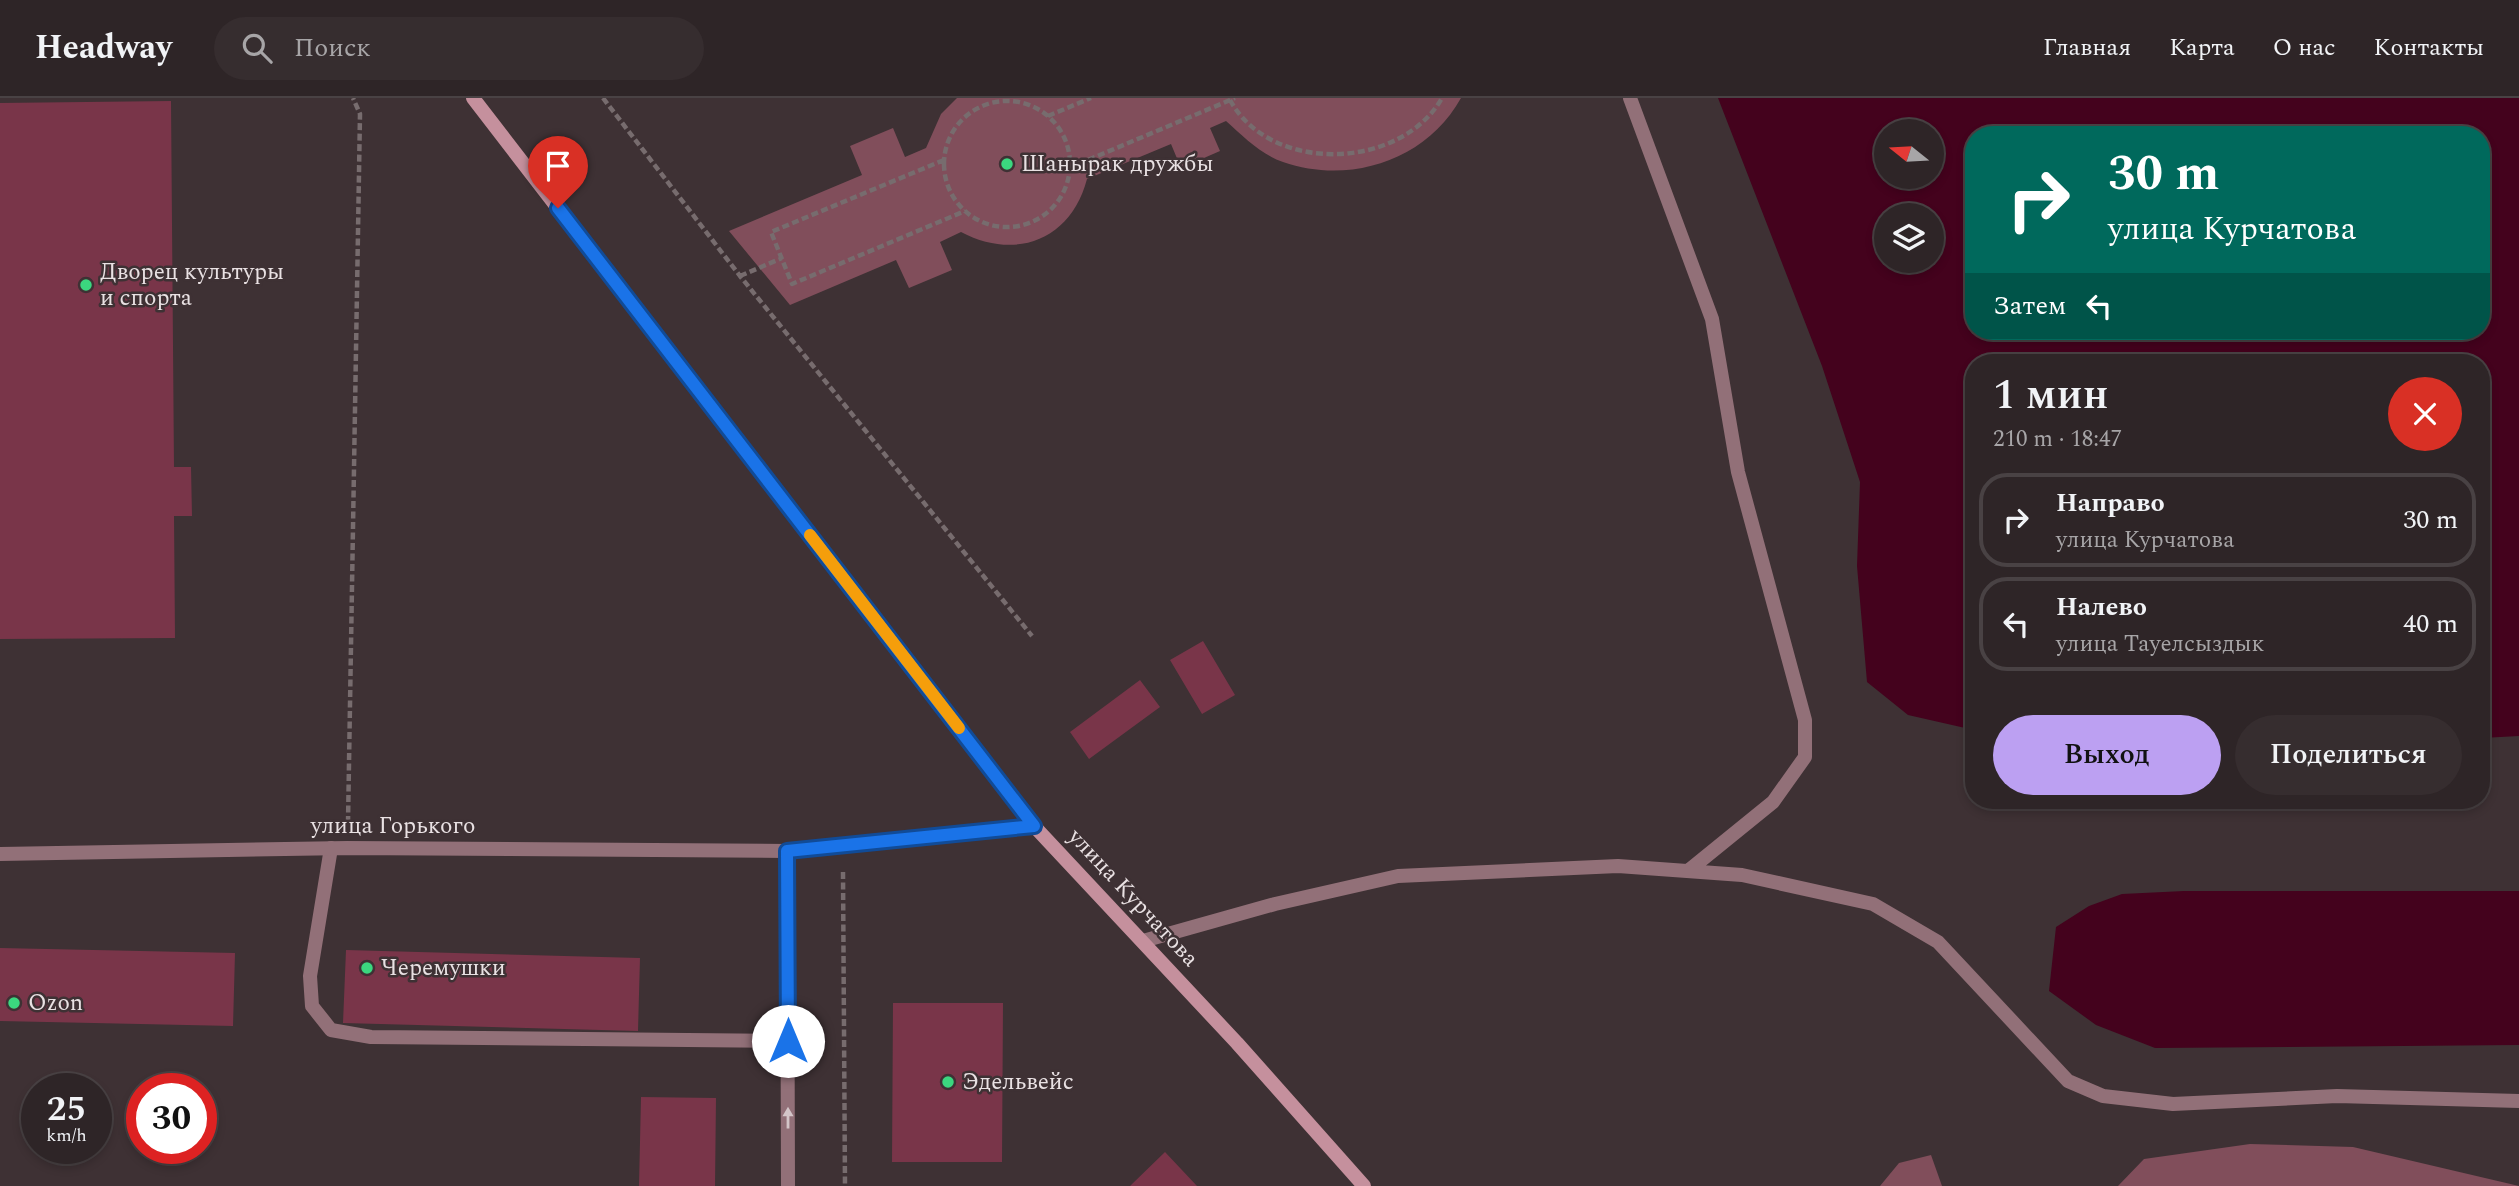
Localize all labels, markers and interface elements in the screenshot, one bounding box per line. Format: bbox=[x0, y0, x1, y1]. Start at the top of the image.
search box bbox=[214, 17, 704, 80]
text: Headway bbox=[35, 23, 172, 73]
text: Поиск bbox=[294, 28, 371, 68]
icon: search bbox=[238, 29, 276, 67]
text: Главная bbox=[2043, 30, 2131, 66]
text: Карта bbox=[2169, 30, 2235, 66]
text: О нас bbox=[2273, 30, 2336, 66]
text: Контакты bbox=[2374, 30, 2484, 66]
north arrow bbox=[1874, 119, 1944, 189]
map controls bbox=[1874, 119, 1944, 273]
pin bbox=[528, 136, 588, 208]
text: 30 m bbox=[2108, 137, 2219, 212]
icon: arrive bbox=[539, 147, 577, 185]
place label: Шанырак дружбы bbox=[1021, 147, 1213, 182]
icon: right bbox=[1993, 154, 2084, 245]
marker: Шанырак дружбы bbox=[999, 156, 1015, 172]
button: layers bbox=[1874, 203, 1944, 273]
text: улица Курчатова bbox=[2108, 205, 2356, 254]
place label: Дворец культуры и спорта bbox=[100, 255, 284, 316]
marker: Дворец культуры и спорта bbox=[78, 277, 94, 293]
text: Затем bbox=[1993, 286, 2066, 326]
icon: left bbox=[2080, 287, 2118, 325]
text: 1 мин bbox=[1993, 364, 2108, 427]
button: close bbox=[2388, 377, 2462, 451]
text: 210 m · 18:47 bbox=[1993, 422, 2122, 457]
text: Направо bbox=[2056, 483, 2165, 523]
text: 30 m bbox=[2403, 500, 2458, 540]
icon: right bbox=[1997, 501, 2035, 539]
text: улица Курчатова bbox=[2056, 523, 2235, 558]
text: Налево bbox=[2056, 587, 2147, 627]
text: 40 m bbox=[2403, 604, 2458, 644]
icon: left bbox=[1997, 605, 2035, 643]
text: улица Тауелсыздык bbox=[2056, 627, 2264, 662]
button: Выход bbox=[1993, 715, 2221, 795]
button: Поделиться bbox=[2235, 715, 2462, 795]
street label: улица Горького bbox=[310, 809, 475, 844]
street label: улица Курчатова bbox=[1059, 820, 1207, 975]
place label: Черемушки bbox=[381, 951, 506, 986]
marker: Черемушки bbox=[359, 960, 375, 976]
place label: Ozon bbox=[28, 986, 83, 1021]
marker: Ozon bbox=[6, 995, 22, 1011]
position arrow bbox=[751, 1004, 825, 1078]
place label: Эдельвейс bbox=[962, 1065, 1074, 1100]
speed limit sign: 30 bbox=[126, 1073, 217, 1164]
marker: Эдельвейс bbox=[940, 1074, 956, 1090]
text: 25 bbox=[47, 1083, 86, 1136]
one-way arrow bbox=[782, 1107, 794, 1129]
text: km/h bbox=[46, 1122, 87, 1149]

